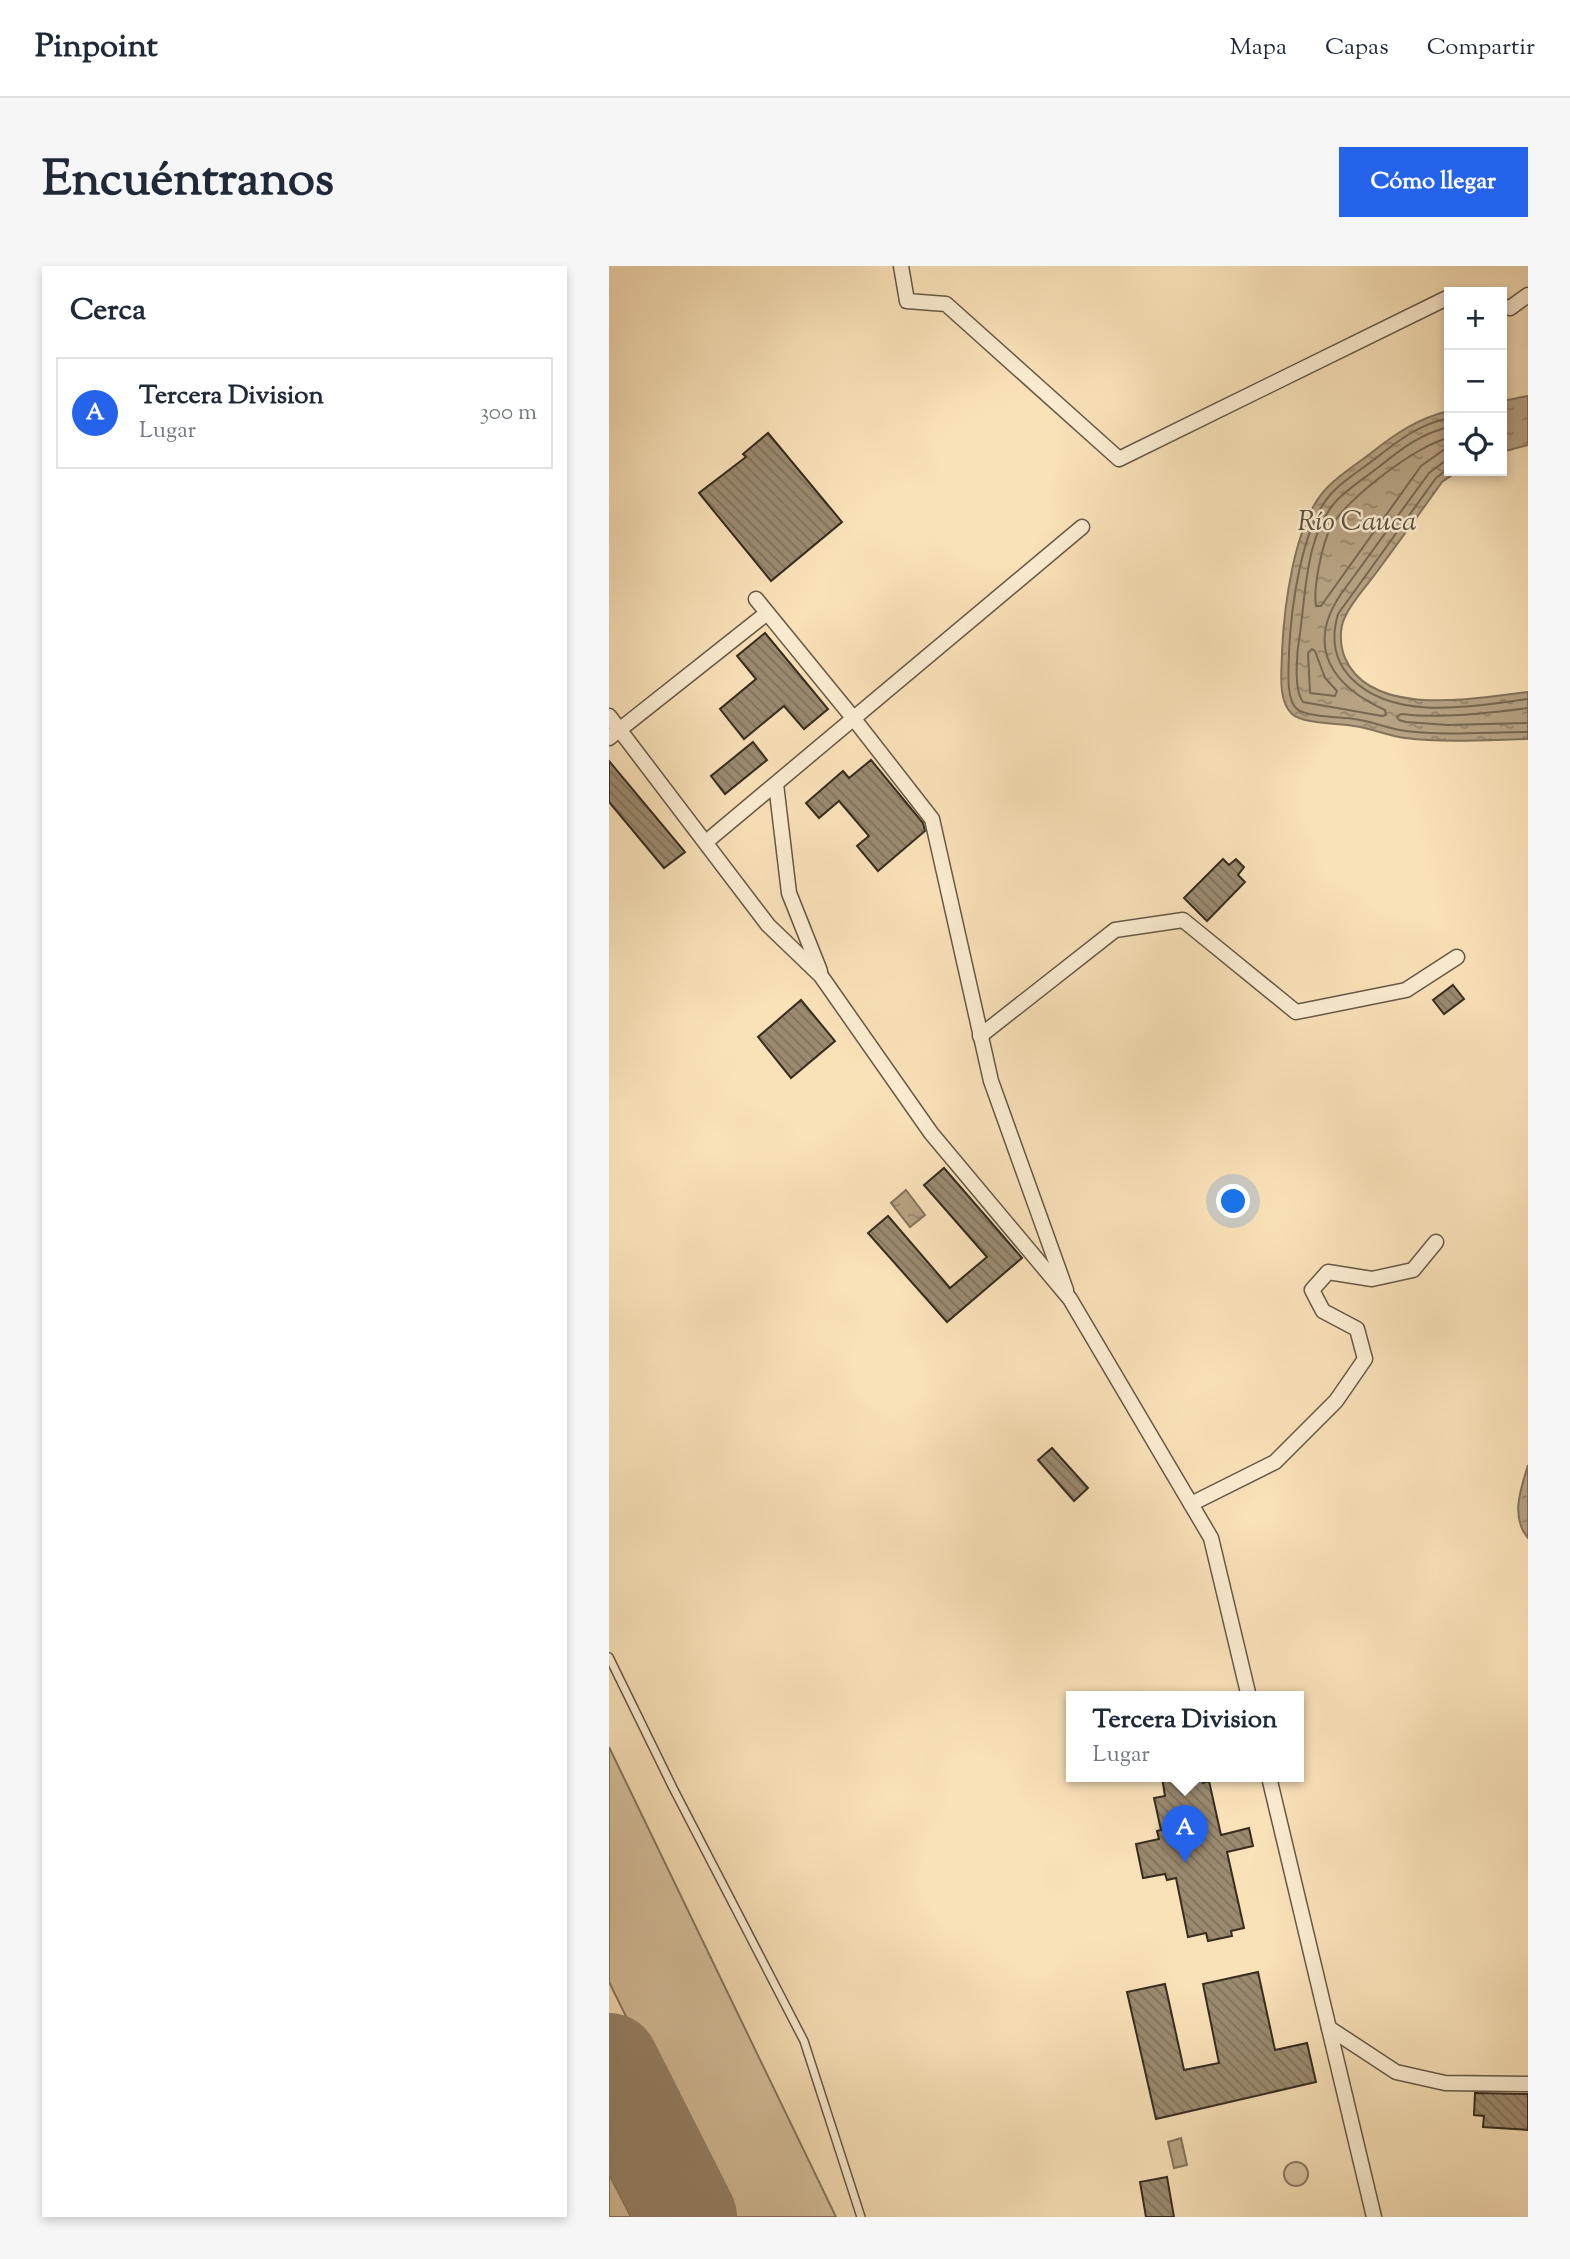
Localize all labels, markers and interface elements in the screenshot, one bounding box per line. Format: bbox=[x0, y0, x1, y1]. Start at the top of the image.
text: Pinpoint bbox=[35, 24, 158, 72]
text: Mapa bbox=[1230, 31, 1287, 65]
text: Capas bbox=[1325, 31, 1389, 65]
text: Compartir bbox=[1427, 31, 1535, 65]
text: Encuéntranos bbox=[42, 147, 334, 217]
button: Cómo llegar bbox=[1339, 147, 1528, 217]
map controls bbox=[1444, 287, 1507, 476]
button: + bbox=[1444, 287, 1507, 350]
text: Cerca bbox=[70, 290, 146, 333]
button: − bbox=[1444, 350, 1507, 413]
text: Tercera Division bbox=[139, 378, 324, 415]
text: A bbox=[86, 397, 104, 430]
text: 300 m bbox=[480, 397, 537, 430]
button: locate bbox=[1444, 413, 1507, 476]
text: Lugar bbox=[139, 415, 196, 448]
water label: Río Cauca bbox=[1297, 503, 1417, 543]
your location bbox=[1216, 1184, 1250, 1218]
popup bbox=[1066, 1691, 1304, 1782]
text: Tercera Division bbox=[1093, 1702, 1277, 1739]
text: Lugar bbox=[1093, 1739, 1150, 1772]
pin: A bbox=[1162, 1805, 1208, 1863]

